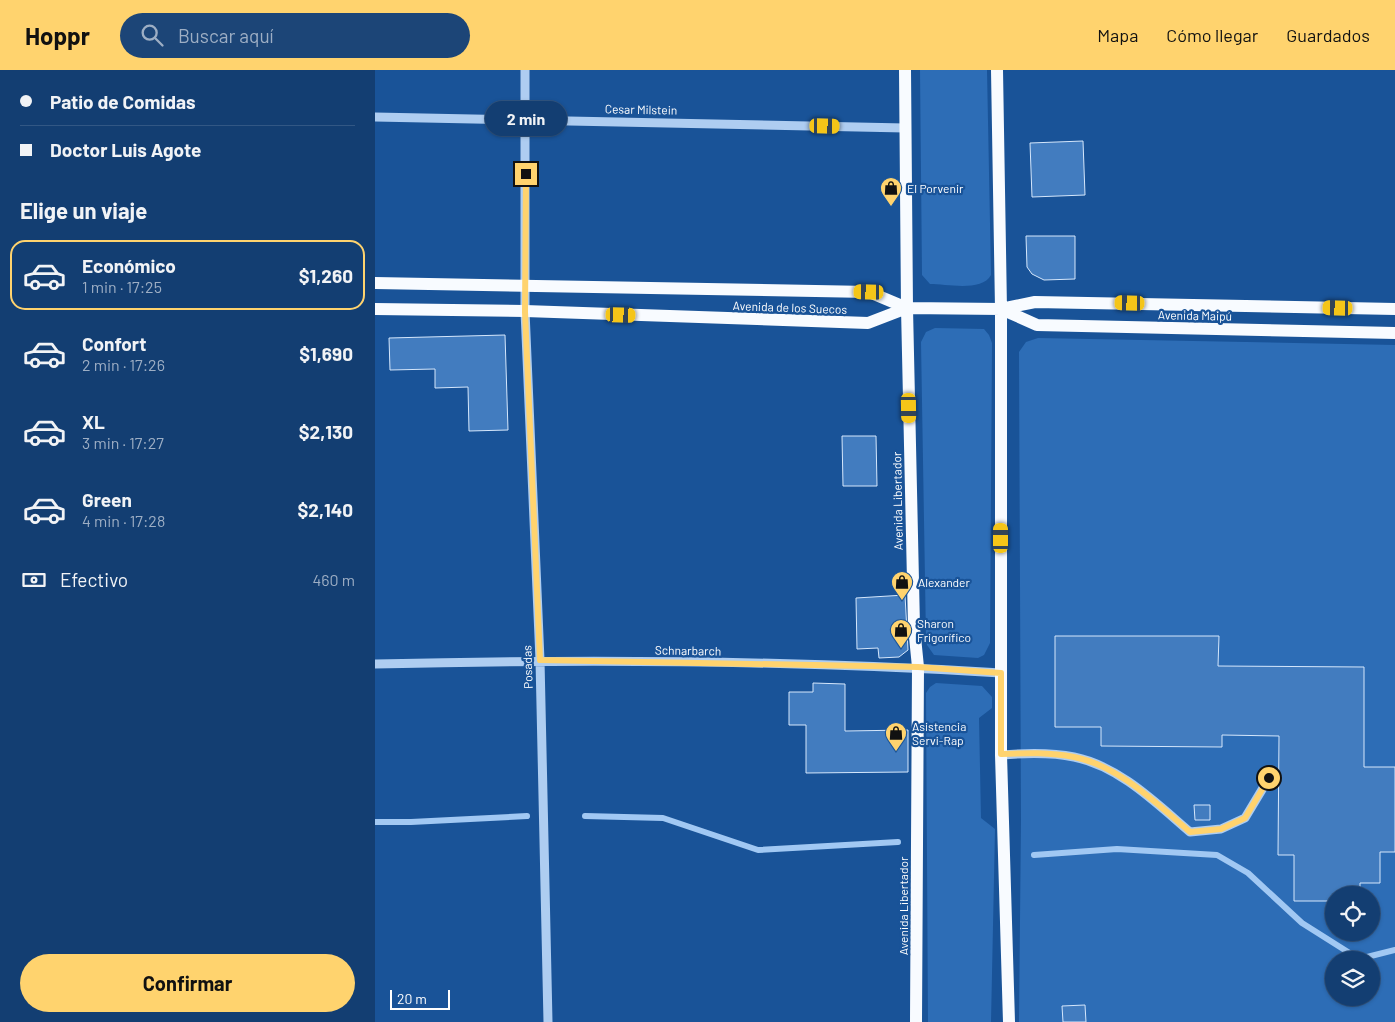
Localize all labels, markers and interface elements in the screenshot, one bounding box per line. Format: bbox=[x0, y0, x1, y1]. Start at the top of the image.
search box bbox=[120, 13, 470, 58]
text: Hoppr bbox=[25, 21, 90, 50]
icon: search bbox=[138, 21, 166, 49]
text: Buscar aquí bbox=[178, 24, 274, 47]
text: Mapa bbox=[1097, 24, 1138, 46]
text: Cómo llegar bbox=[1166, 24, 1258, 46]
text: Guardados bbox=[1286, 24, 1370, 46]
text: Patio de Comidas bbox=[50, 90, 196, 113]
street label: Cesar Milstein bbox=[605, 101, 677, 117]
callout: 2 min bbox=[485, 102, 567, 136]
text: 2 min bbox=[507, 109, 545, 128]
car bbox=[809, 118, 840, 134]
text: Doctor Luis Agote bbox=[50, 138, 201, 161]
route end bbox=[515, 163, 537, 185]
shop icon: El Porvenir bbox=[879, 176, 903, 207]
place label: El Porvenir bbox=[907, 181, 964, 195]
text: Elige un viaje bbox=[20, 197, 147, 223]
icon: car bbox=[22, 253, 67, 298]
text: Económico bbox=[82, 254, 176, 277]
text: $1,260 bbox=[299, 264, 353, 287]
text: 1 min · 17:25 bbox=[82, 277, 162, 296]
car bbox=[853, 284, 884, 300]
car bbox=[1114, 295, 1145, 311]
street label: Avenida de los Suecos bbox=[732, 298, 848, 316]
car bbox=[1322, 300, 1353, 316]
car bbox=[605, 307, 636, 323]
street label: Avenida Maipú bbox=[1158, 307, 1232, 323]
icon: car bbox=[22, 331, 67, 376]
text: Confort bbox=[82, 332, 146, 355]
text: $1,690 bbox=[299, 342, 353, 365]
text: 2 min · 17:26 bbox=[82, 355, 165, 374]
car bbox=[901, 393, 916, 423]
icon: car bbox=[22, 409, 67, 454]
text: XL bbox=[82, 410, 105, 433]
text: $2,130 bbox=[299, 420, 353, 443]
text: 3 min · 17:27 bbox=[82, 433, 164, 452]
street label: Avenida Libertador bbox=[889, 451, 905, 550]
icon: car bbox=[22, 487, 67, 532]
text: Green bbox=[82, 488, 132, 511]
text: $2,140 bbox=[297, 498, 353, 521]
text: 4 min · 17:28 bbox=[82, 511, 165, 530]
car bbox=[993, 523, 1008, 553]
icon: cash bbox=[20, 566, 48, 594]
text: Efectivo bbox=[60, 568, 128, 591]
text: 460 m bbox=[312, 570, 355, 589]
shop icon: Alexander bbox=[890, 570, 914, 601]
place label: Alexander bbox=[918, 575, 970, 589]
place label: Sharon Frigorífico bbox=[917, 616, 971, 644]
shop icon: Sharon Frigorífico bbox=[889, 618, 913, 649]
street label: Schnarbarch bbox=[655, 642, 721, 658]
street label: Posadas bbox=[519, 645, 535, 689]
place label: Asistencia Servi-Rap bbox=[912, 719, 966, 747]
shop icon: Asistencia Servi-Rap bbox=[884, 721, 908, 752]
route start bbox=[1258, 767, 1280, 789]
street label: Avenida Libertador bbox=[896, 856, 910, 955]
map controls bbox=[1325, 886, 1380, 1006]
button: locate bbox=[1325, 886, 1380, 941]
button: layers bbox=[1325, 951, 1380, 1006]
button: Confirmar bbox=[20, 954, 355, 1012]
scale bar bbox=[390, 987, 450, 1010]
text: 20 m bbox=[397, 990, 427, 1007]

